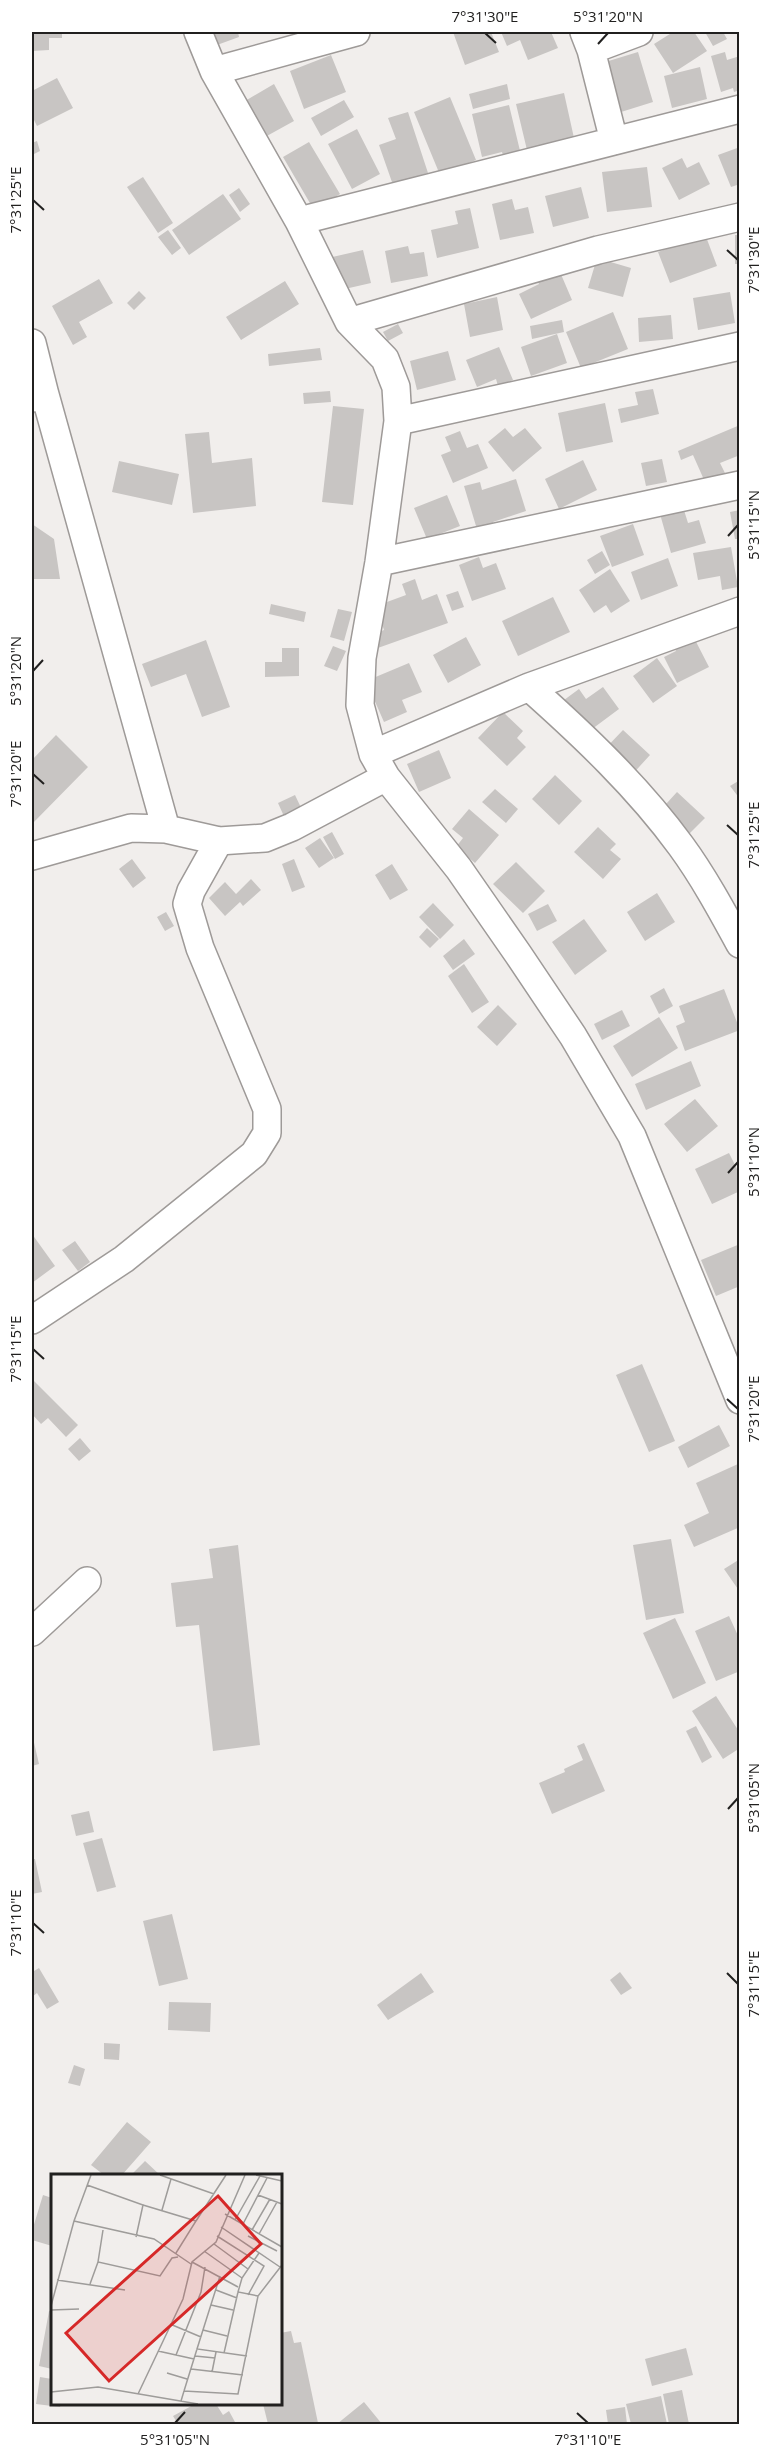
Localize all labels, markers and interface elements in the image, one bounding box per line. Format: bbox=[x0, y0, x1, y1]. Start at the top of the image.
text: 7°31'30"E bbox=[452, 6, 518, 26]
text: 5°31'20"N bbox=[573, 6, 643, 26]
text: 7°31'25"E bbox=[5, 167, 25, 233]
text: 7°31'30"E bbox=[743, 227, 763, 293]
text: 5°31'15"N bbox=[743, 490, 763, 560]
text: 5°31'20"N bbox=[5, 636, 25, 706]
text: 7°31'20"E bbox=[5, 741, 25, 807]
text: 7°31'25"E bbox=[743, 802, 763, 868]
text: 5°31'10"N bbox=[743, 1127, 763, 1197]
text: 7°31'15"E bbox=[5, 1316, 25, 1382]
text: 7°31'20"E bbox=[743, 1376, 763, 1442]
text: 5°31'05"N bbox=[743, 1763, 763, 1833]
text: 7°31'10"E bbox=[5, 1890, 25, 1956]
text: 7°31'15"E bbox=[743, 1951, 763, 2017]
inset map bbox=[51, 2174, 282, 2405]
text: 5°31'05"N bbox=[140, 2429, 210, 2449]
text: 7°31'10"E bbox=[555, 2429, 621, 2449]

